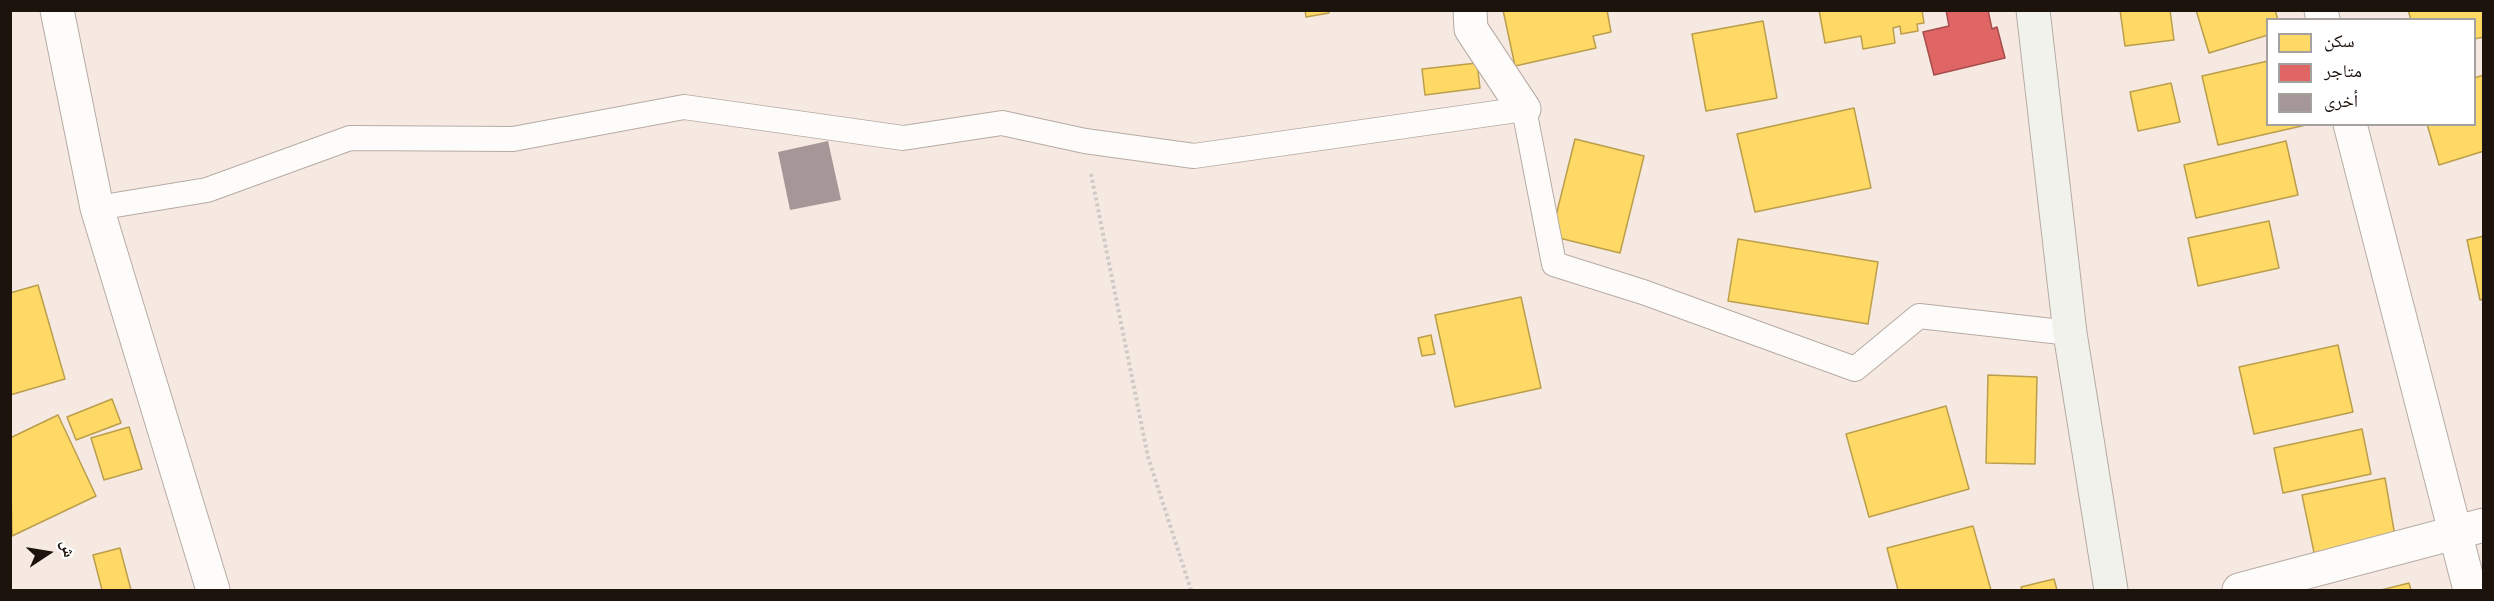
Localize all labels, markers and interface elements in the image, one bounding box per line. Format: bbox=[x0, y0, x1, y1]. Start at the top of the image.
legend bbox=[2266, 18, 2476, 126]
text: سكن bbox=[2324, 28, 2355, 58]
text: متاجر bbox=[2324, 58, 2362, 88]
text: أخرى bbox=[2324, 88, 2358, 118]
north arrow bbox=[18, 523, 78, 583]
text: ش bbox=[51, 538, 81, 560]

